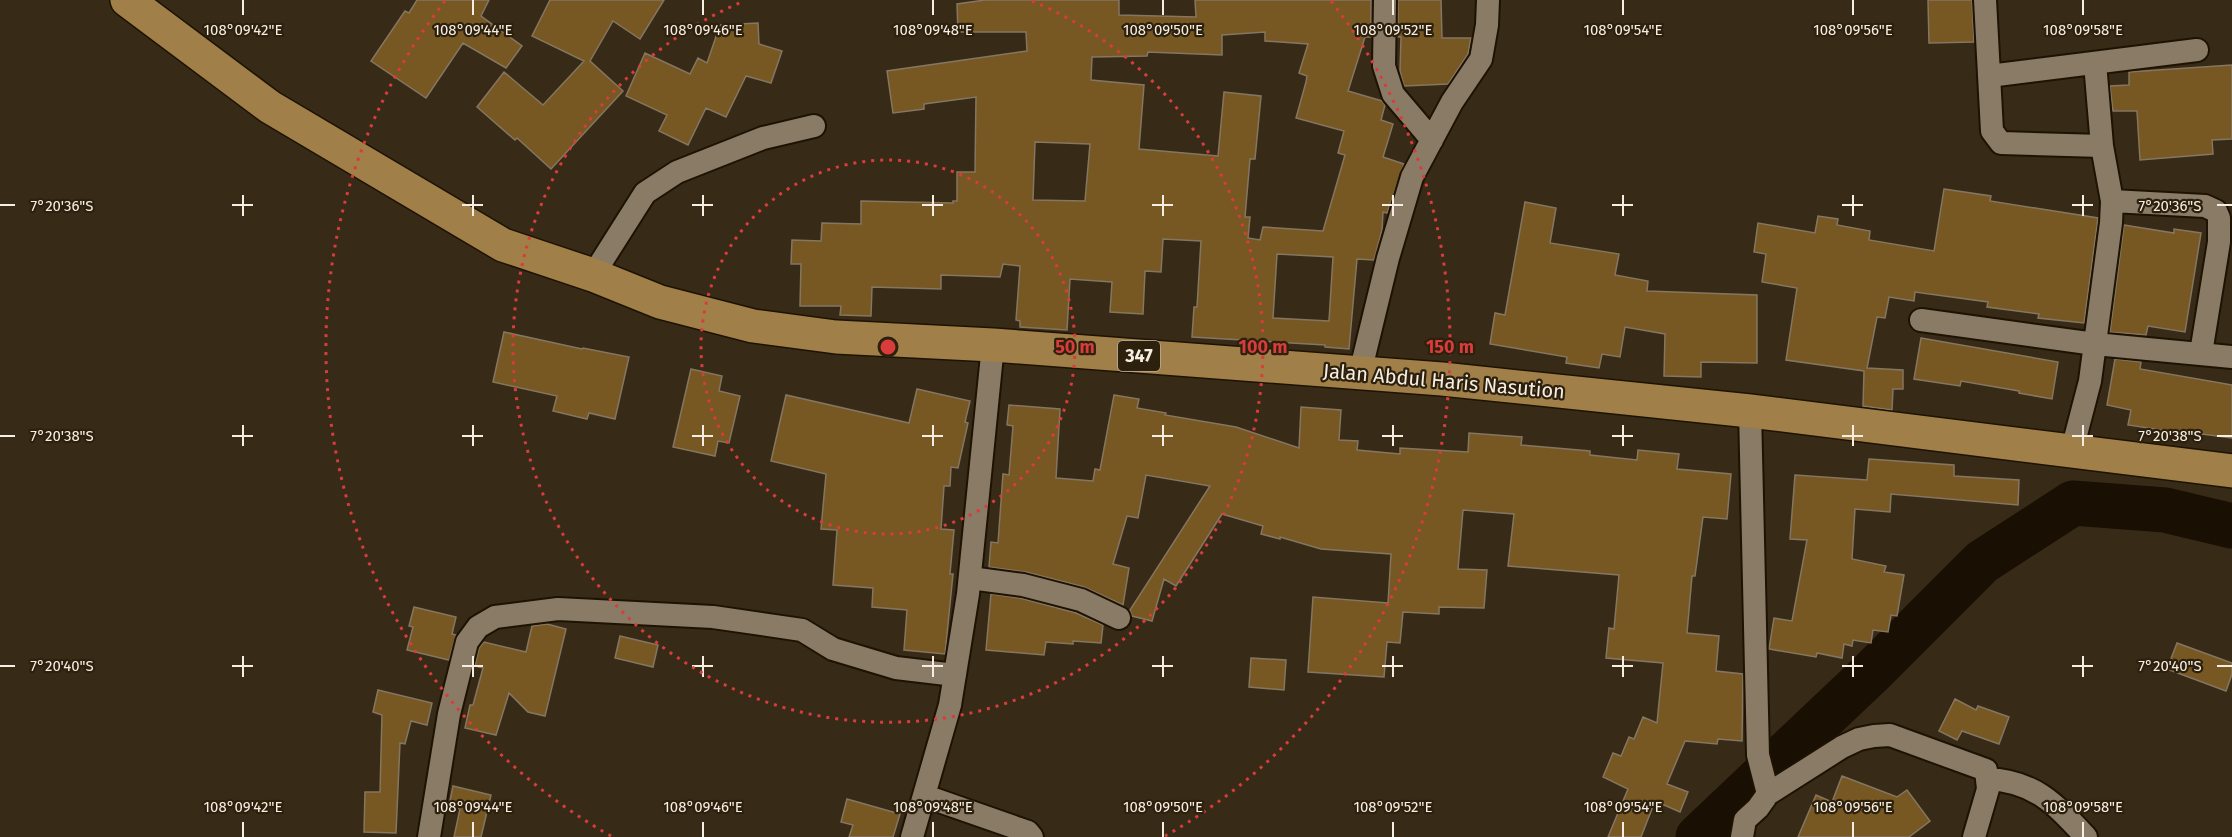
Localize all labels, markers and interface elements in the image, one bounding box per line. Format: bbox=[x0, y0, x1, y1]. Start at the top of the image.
text: 108°09'42"E bbox=[204, 21, 282, 39]
text: 108°09'44"E bbox=[434, 21, 512, 39]
text: 108°09'46"E bbox=[663, 21, 743, 39]
text: 108°09'48"E bbox=[893, 21, 973, 39]
text: 108°09'50"E bbox=[1123, 21, 1203, 39]
text: 108°09'52"E bbox=[1353, 21, 1433, 39]
text: 108°09'54"E bbox=[1583, 21, 1663, 39]
text: 108°09'56"E bbox=[1813, 21, 1893, 39]
text: 108°09'58"E bbox=[2043, 21, 2123, 39]
text: 7°20'36"S bbox=[31, 197, 93, 215]
text: 7°20'36"S bbox=[2139, 197, 2201, 215]
text: 50 m bbox=[1055, 336, 1095, 358]
text: 100 m bbox=[1239, 336, 1287, 358]
text: 150 m bbox=[1426, 336, 1474, 358]
centre of rings bbox=[878, 337, 898, 357]
road number: 347 bbox=[1118, 341, 1160, 371]
street label: Jalan Abdul Haris Nasution bbox=[1322, 358, 1566, 404]
text: 7°20'38"S bbox=[30, 427, 94, 445]
text: 7°20'38"S bbox=[2138, 427, 2202, 445]
text: 7°20'40"S bbox=[30, 657, 94, 675]
text: 7°20'40"S bbox=[2138, 657, 2202, 675]
text: 108°09'42"E bbox=[204, 798, 282, 816]
text: 108°09'44"E bbox=[434, 798, 512, 816]
text: 108°09'46"E bbox=[663, 798, 743, 816]
text: 108°09'48"E bbox=[893, 798, 973, 816]
text: 108°09'50"E bbox=[1123, 798, 1203, 816]
text: 108°09'52"E bbox=[1353, 798, 1433, 816]
text: 108°09'54"E bbox=[1583, 798, 1663, 816]
text: 108°09'56"E bbox=[1813, 798, 1893, 816]
text: 108°09'58"E bbox=[2043, 798, 2123, 816]

